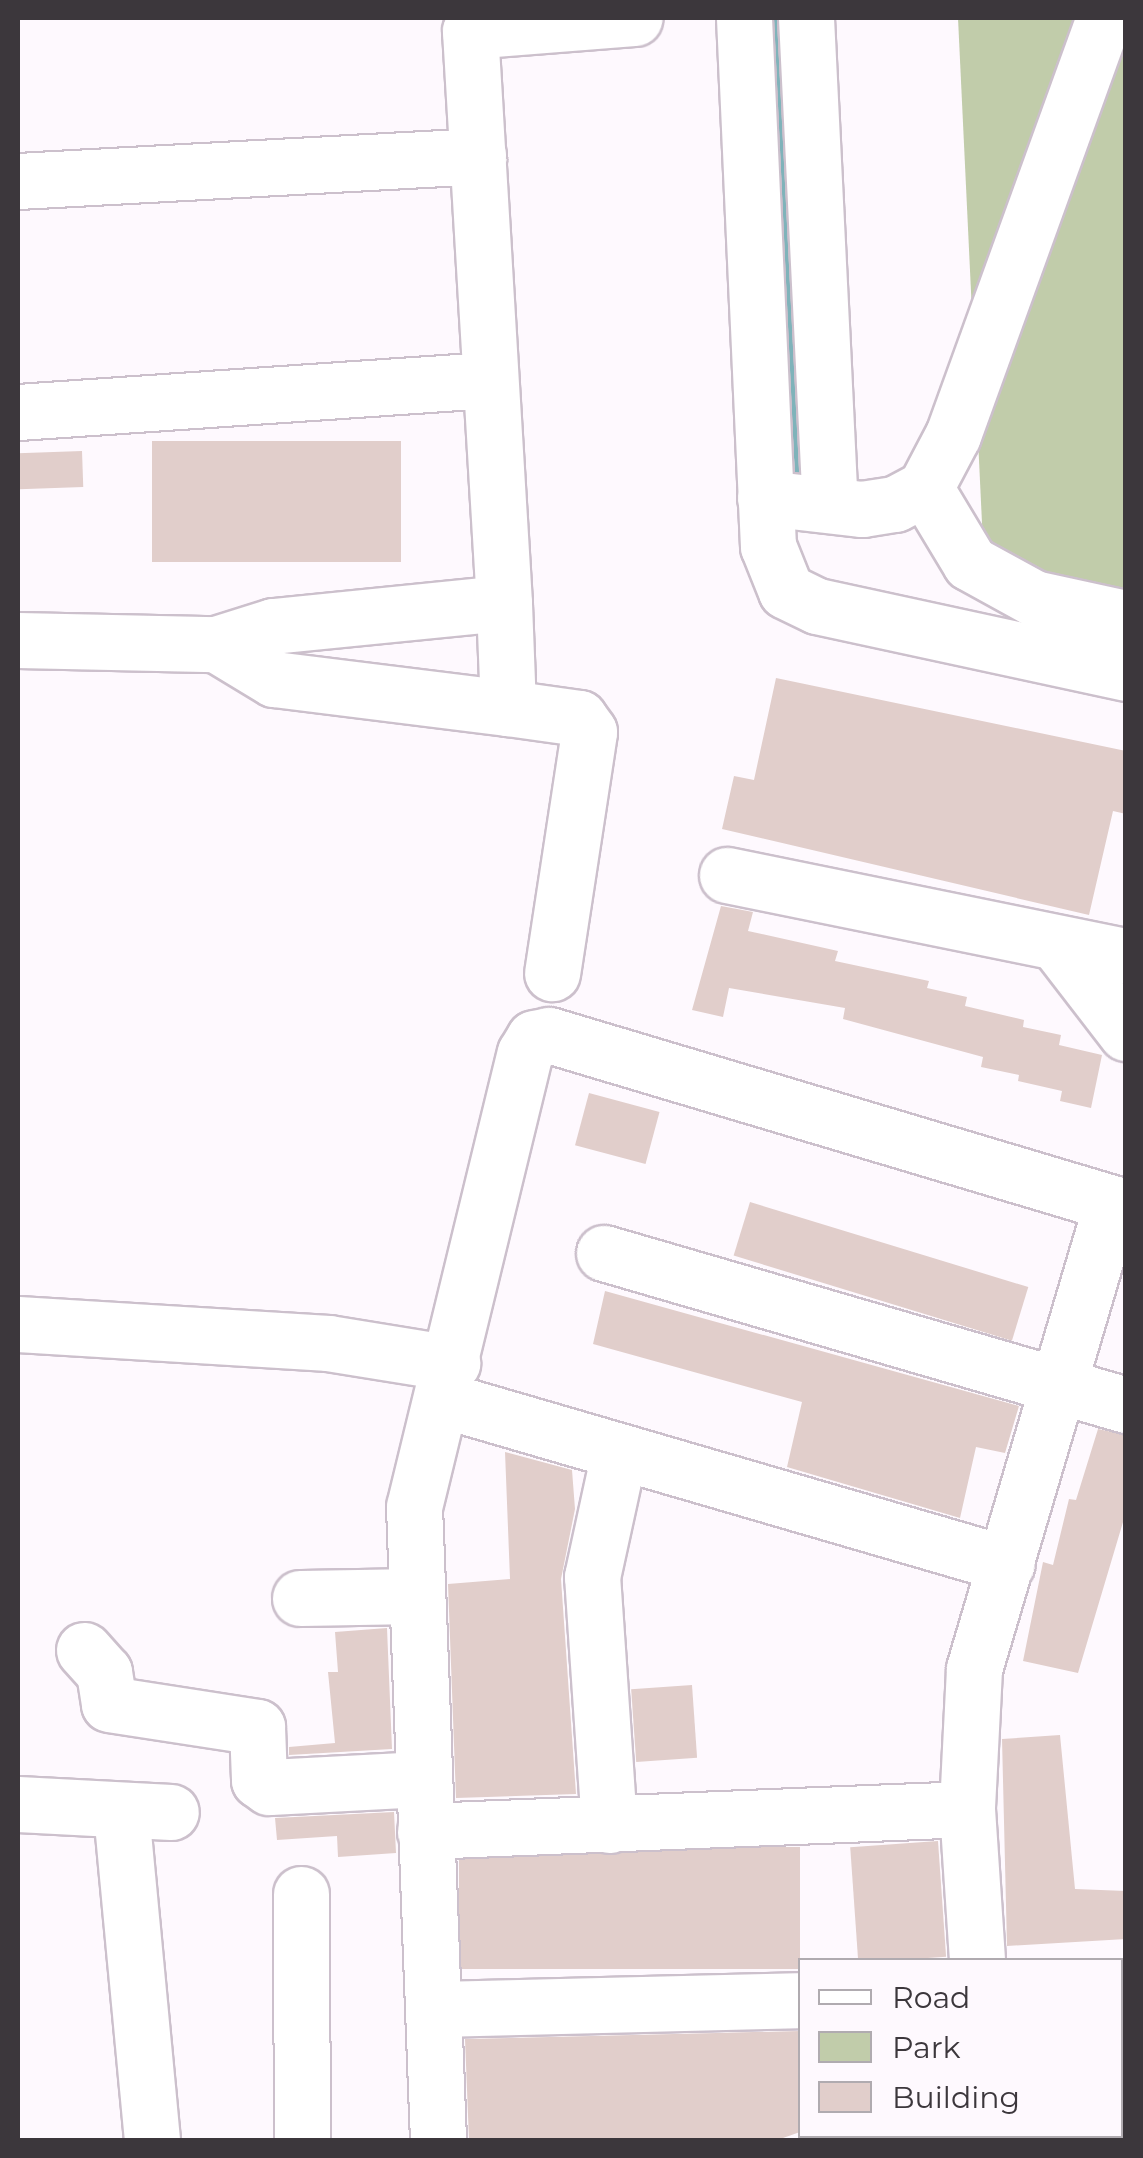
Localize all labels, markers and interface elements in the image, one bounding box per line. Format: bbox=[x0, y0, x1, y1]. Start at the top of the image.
legend bbox=[798, 1958, 1123, 2138]
text: Road bbox=[892, 1979, 970, 2016]
text: Park bbox=[892, 2029, 961, 2066]
text: Building bbox=[892, 2079, 1020, 2116]

